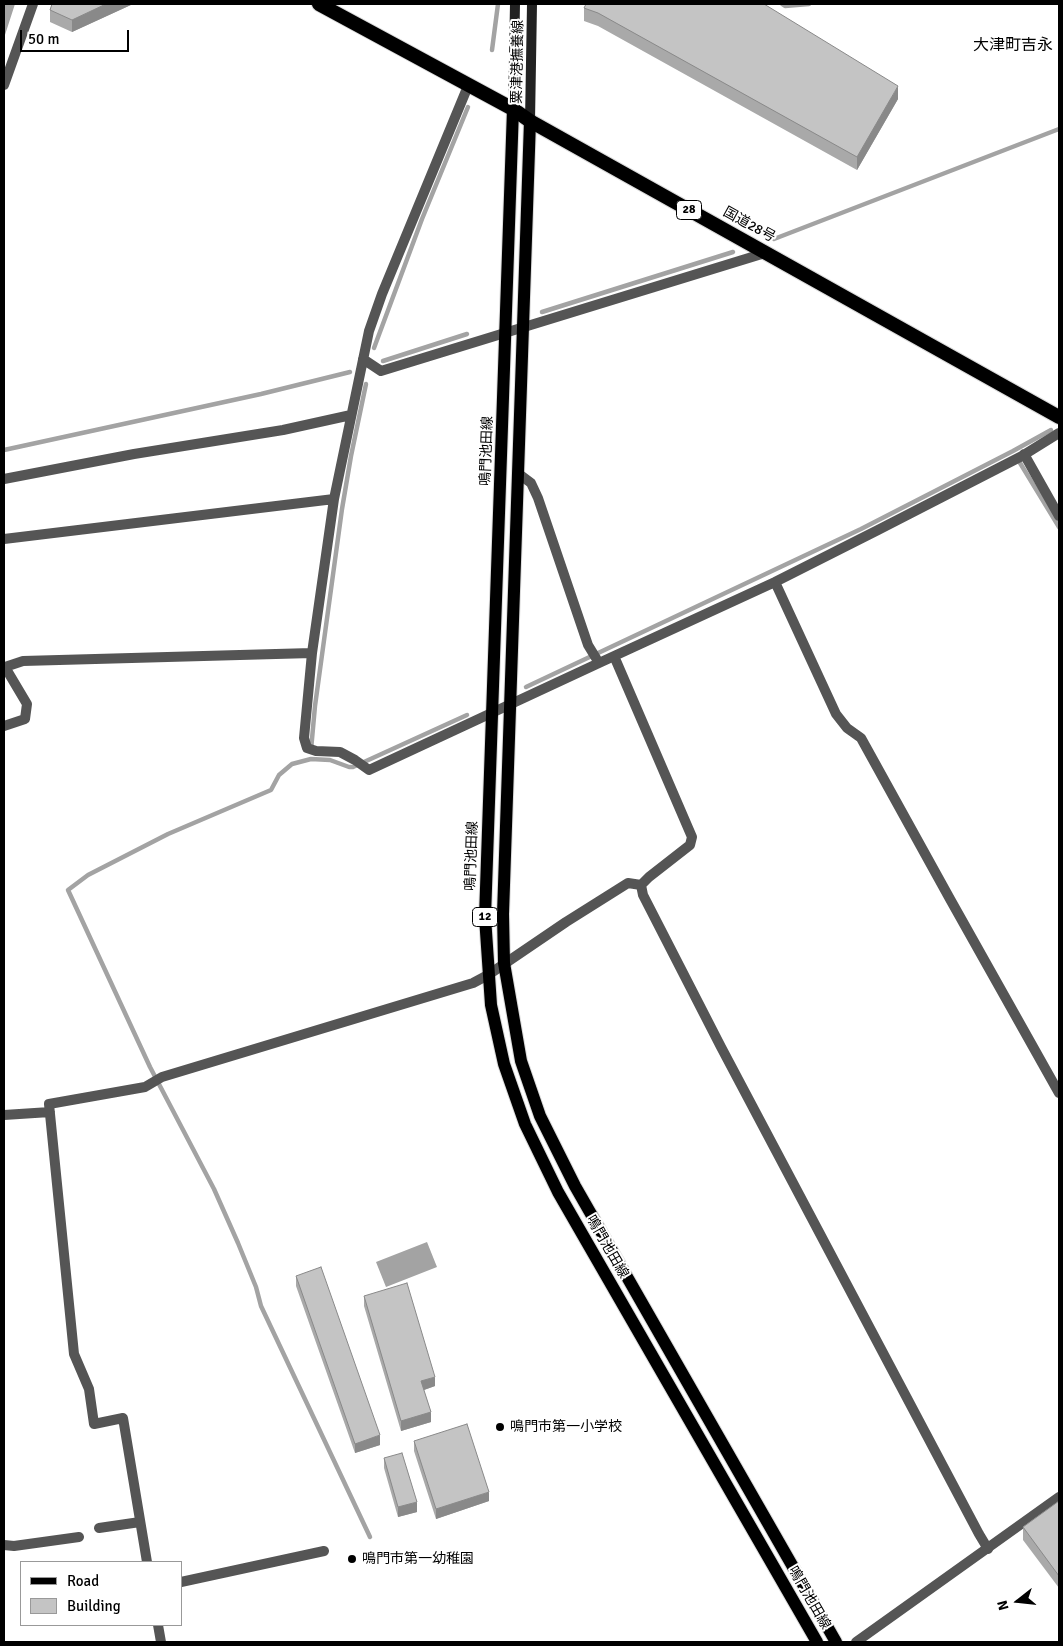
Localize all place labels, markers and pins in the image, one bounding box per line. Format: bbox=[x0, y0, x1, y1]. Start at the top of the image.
place label: 鳴門市第一小学校 bbox=[510, 1419, 622, 1435]
marker: 鳴門市第一小学校 bbox=[494, 1421, 506, 1433]
place label: 鳴門市第一幼稚園 bbox=[362, 1551, 474, 1567]
marker: 鳴門市第一幼稚園 bbox=[346, 1553, 358, 1565]

